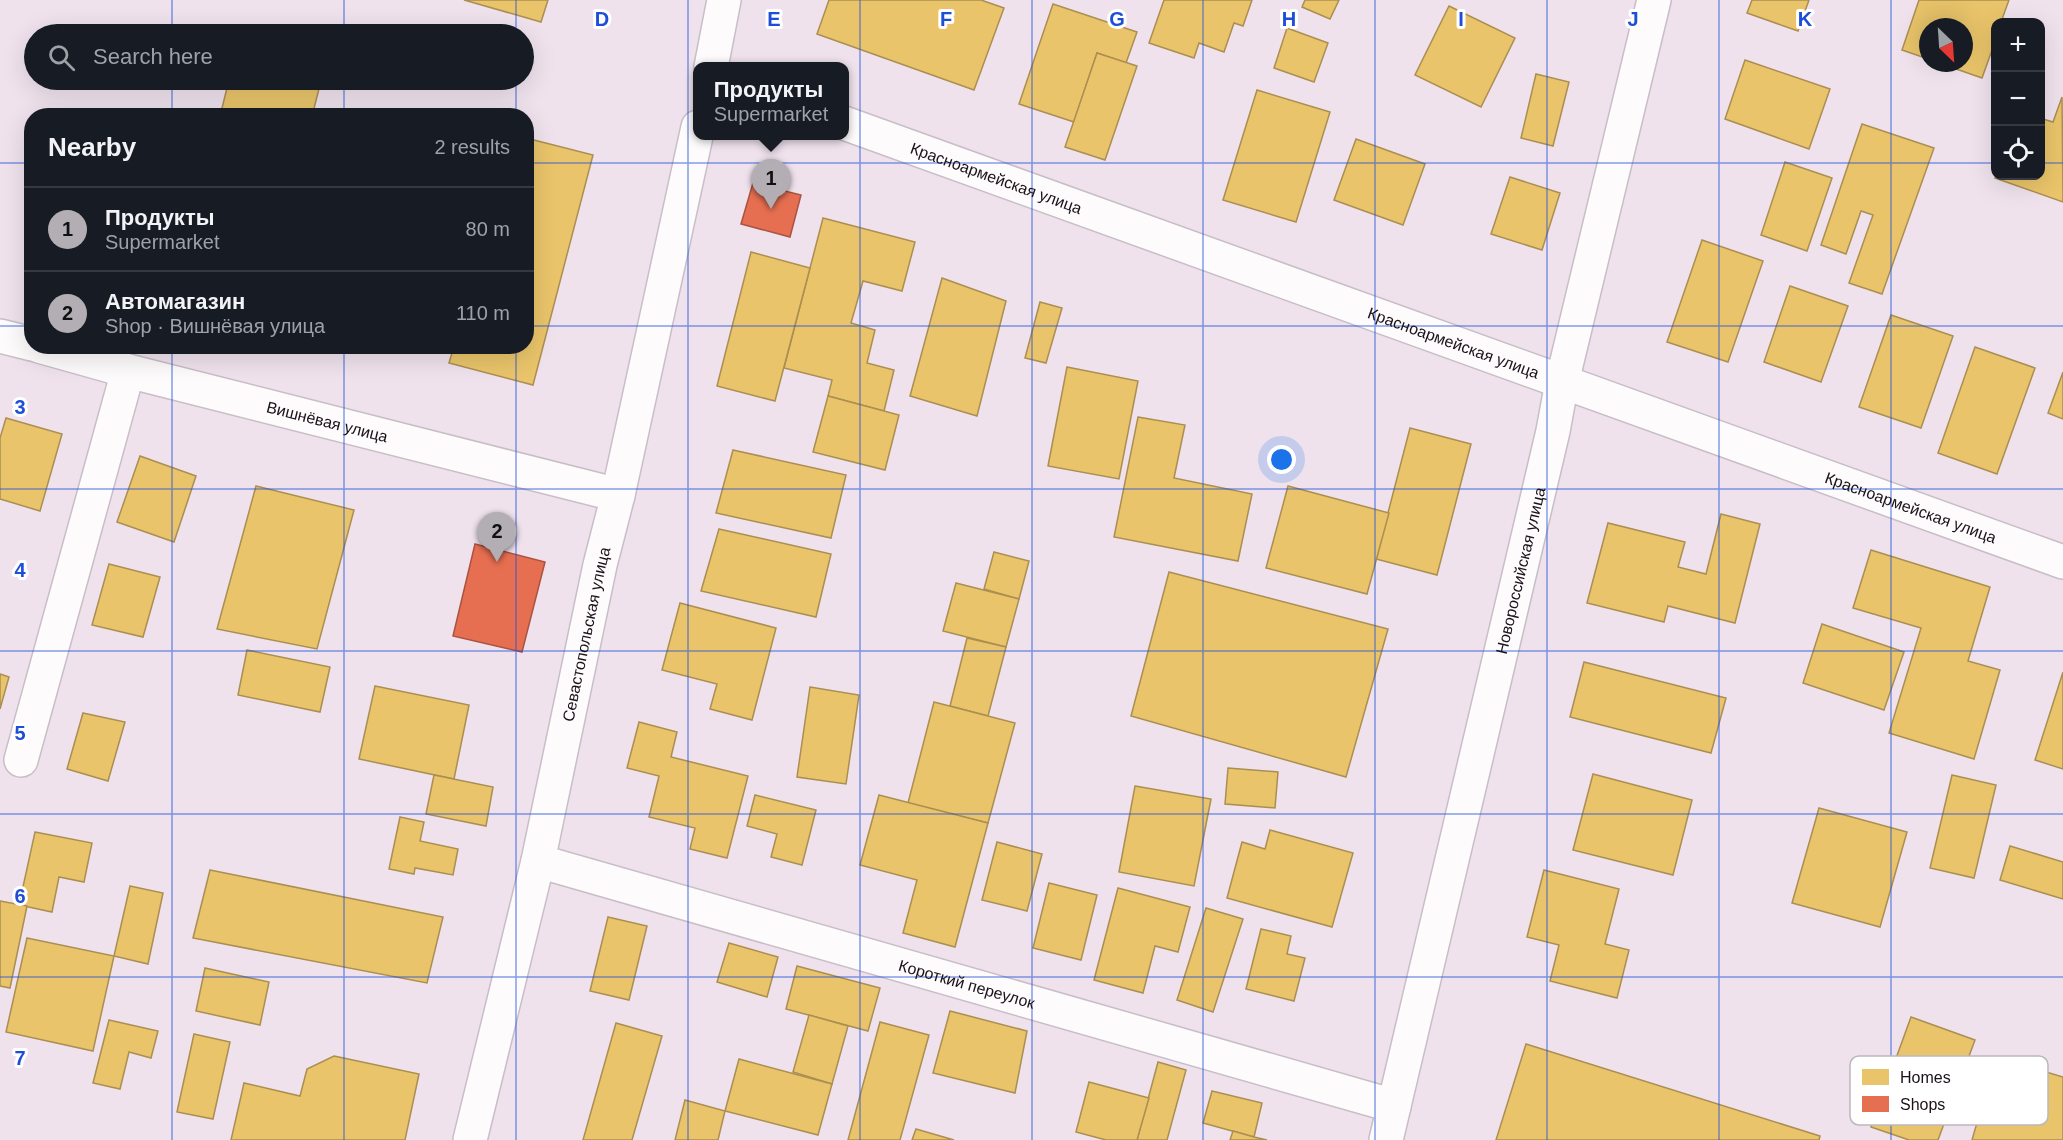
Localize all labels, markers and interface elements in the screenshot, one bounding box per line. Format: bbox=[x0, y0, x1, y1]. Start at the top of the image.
text: D bbox=[595, 8, 609, 30]
text: E bbox=[767, 8, 781, 30]
text: F bbox=[940, 8, 952, 30]
text: G bbox=[1109, 8, 1125, 30]
text: H bbox=[1282, 8, 1296, 30]
text: I bbox=[1458, 8, 1464, 30]
text: J bbox=[1627, 8, 1639, 30]
text: K bbox=[1798, 8, 1813, 30]
north arrow bbox=[1919, 18, 1973, 72]
map controls bbox=[1991, 18, 2045, 180]
button: + bbox=[1991, 18, 2045, 72]
search box bbox=[24, 24, 534, 90]
icon: search bbox=[45, 41, 78, 74]
text: Search here bbox=[93, 44, 213, 69]
popup bbox=[693, 62, 849, 140]
button: − bbox=[1991, 72, 2045, 126]
text: Продукты bbox=[714, 77, 823, 102]
text: Supermarket bbox=[714, 103, 828, 125]
button: locate bbox=[1991, 126, 2045, 180]
text: Nearby bbox=[48, 132, 136, 162]
text: 2 results bbox=[434, 136, 510, 158]
street label: Красноармейская улица bbox=[908, 139, 1085, 217]
pin: 1 bbox=[752, 160, 790, 209]
text: Продукты bbox=[105, 205, 214, 230]
text: 1 bbox=[62, 218, 73, 240]
text: 80 m bbox=[466, 218, 510, 240]
text: Supermarket bbox=[105, 231, 220, 253]
text: Автомагазин bbox=[105, 289, 245, 314]
text: 2 bbox=[62, 302, 73, 324]
text: 110 m bbox=[456, 302, 510, 324]
street label: Красноармейская улица bbox=[1366, 304, 1542, 381]
text: Shop · Вишнёвая улица bbox=[105, 315, 325, 337]
text: 3 bbox=[14, 396, 26, 418]
street label: Вишнёвая улица bbox=[265, 398, 390, 445]
your location bbox=[1267, 445, 1296, 474]
street label: Красноармейская улица bbox=[1823, 469, 1999, 546]
street label: Новороссийская улица bbox=[1492, 485, 1548, 656]
pin: 2 bbox=[478, 512, 516, 562]
street label: Севастопольская улица bbox=[559, 545, 613, 723]
text: 4 bbox=[14, 559, 26, 581]
text: 5 bbox=[14, 722, 26, 744]
text: 6 bbox=[14, 885, 26, 907]
street label: Короткий переулок bbox=[897, 956, 1038, 1012]
text: 7 bbox=[14, 1047, 26, 1069]
legend bbox=[1850, 1056, 2048, 1125]
text: Homes bbox=[1900, 1069, 1951, 1086]
text: Shops bbox=[1900, 1096, 1945, 1113]

